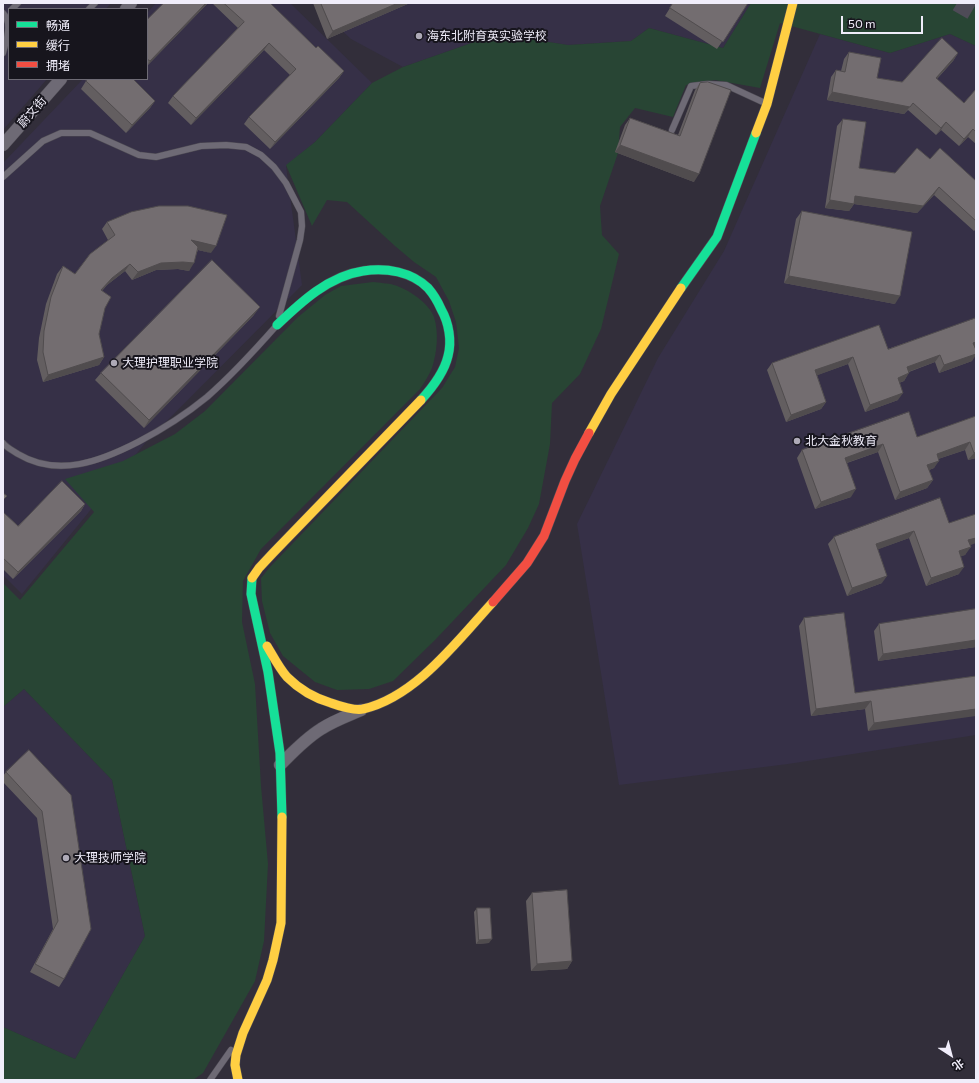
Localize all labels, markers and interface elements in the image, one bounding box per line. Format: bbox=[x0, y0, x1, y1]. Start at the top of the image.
legend bbox=[8, 8, 148, 80]
scale bar bbox=[843, 8, 925, 34]
text: 50 m bbox=[848, 16, 876, 30]
text: 畅通 bbox=[46, 18, 70, 32]
place label: 海东北附育英实验学校 bbox=[427, 29, 547, 43]
marker: 海东北附育英实验学校 bbox=[414, 31, 424, 41]
text: 缓行 bbox=[46, 38, 70, 52]
text: 拥堵 bbox=[46, 58, 70, 72]
street label: 蔚文街 bbox=[15, 94, 49, 130]
place label: 大理护理职业学院 bbox=[122, 356, 218, 370]
marker: 大理护理职业学院 bbox=[109, 358, 119, 368]
place label: 北大金秋教育 bbox=[805, 434, 877, 448]
marker: 北大金秋教育 bbox=[792, 436, 802, 446]
place label: 大理技师学院 bbox=[74, 851, 146, 865]
marker: 大理技师学院 bbox=[61, 853, 71, 863]
north arrow bbox=[931, 1035, 971, 1075]
text: 北 bbox=[950, 1057, 967, 1074]

